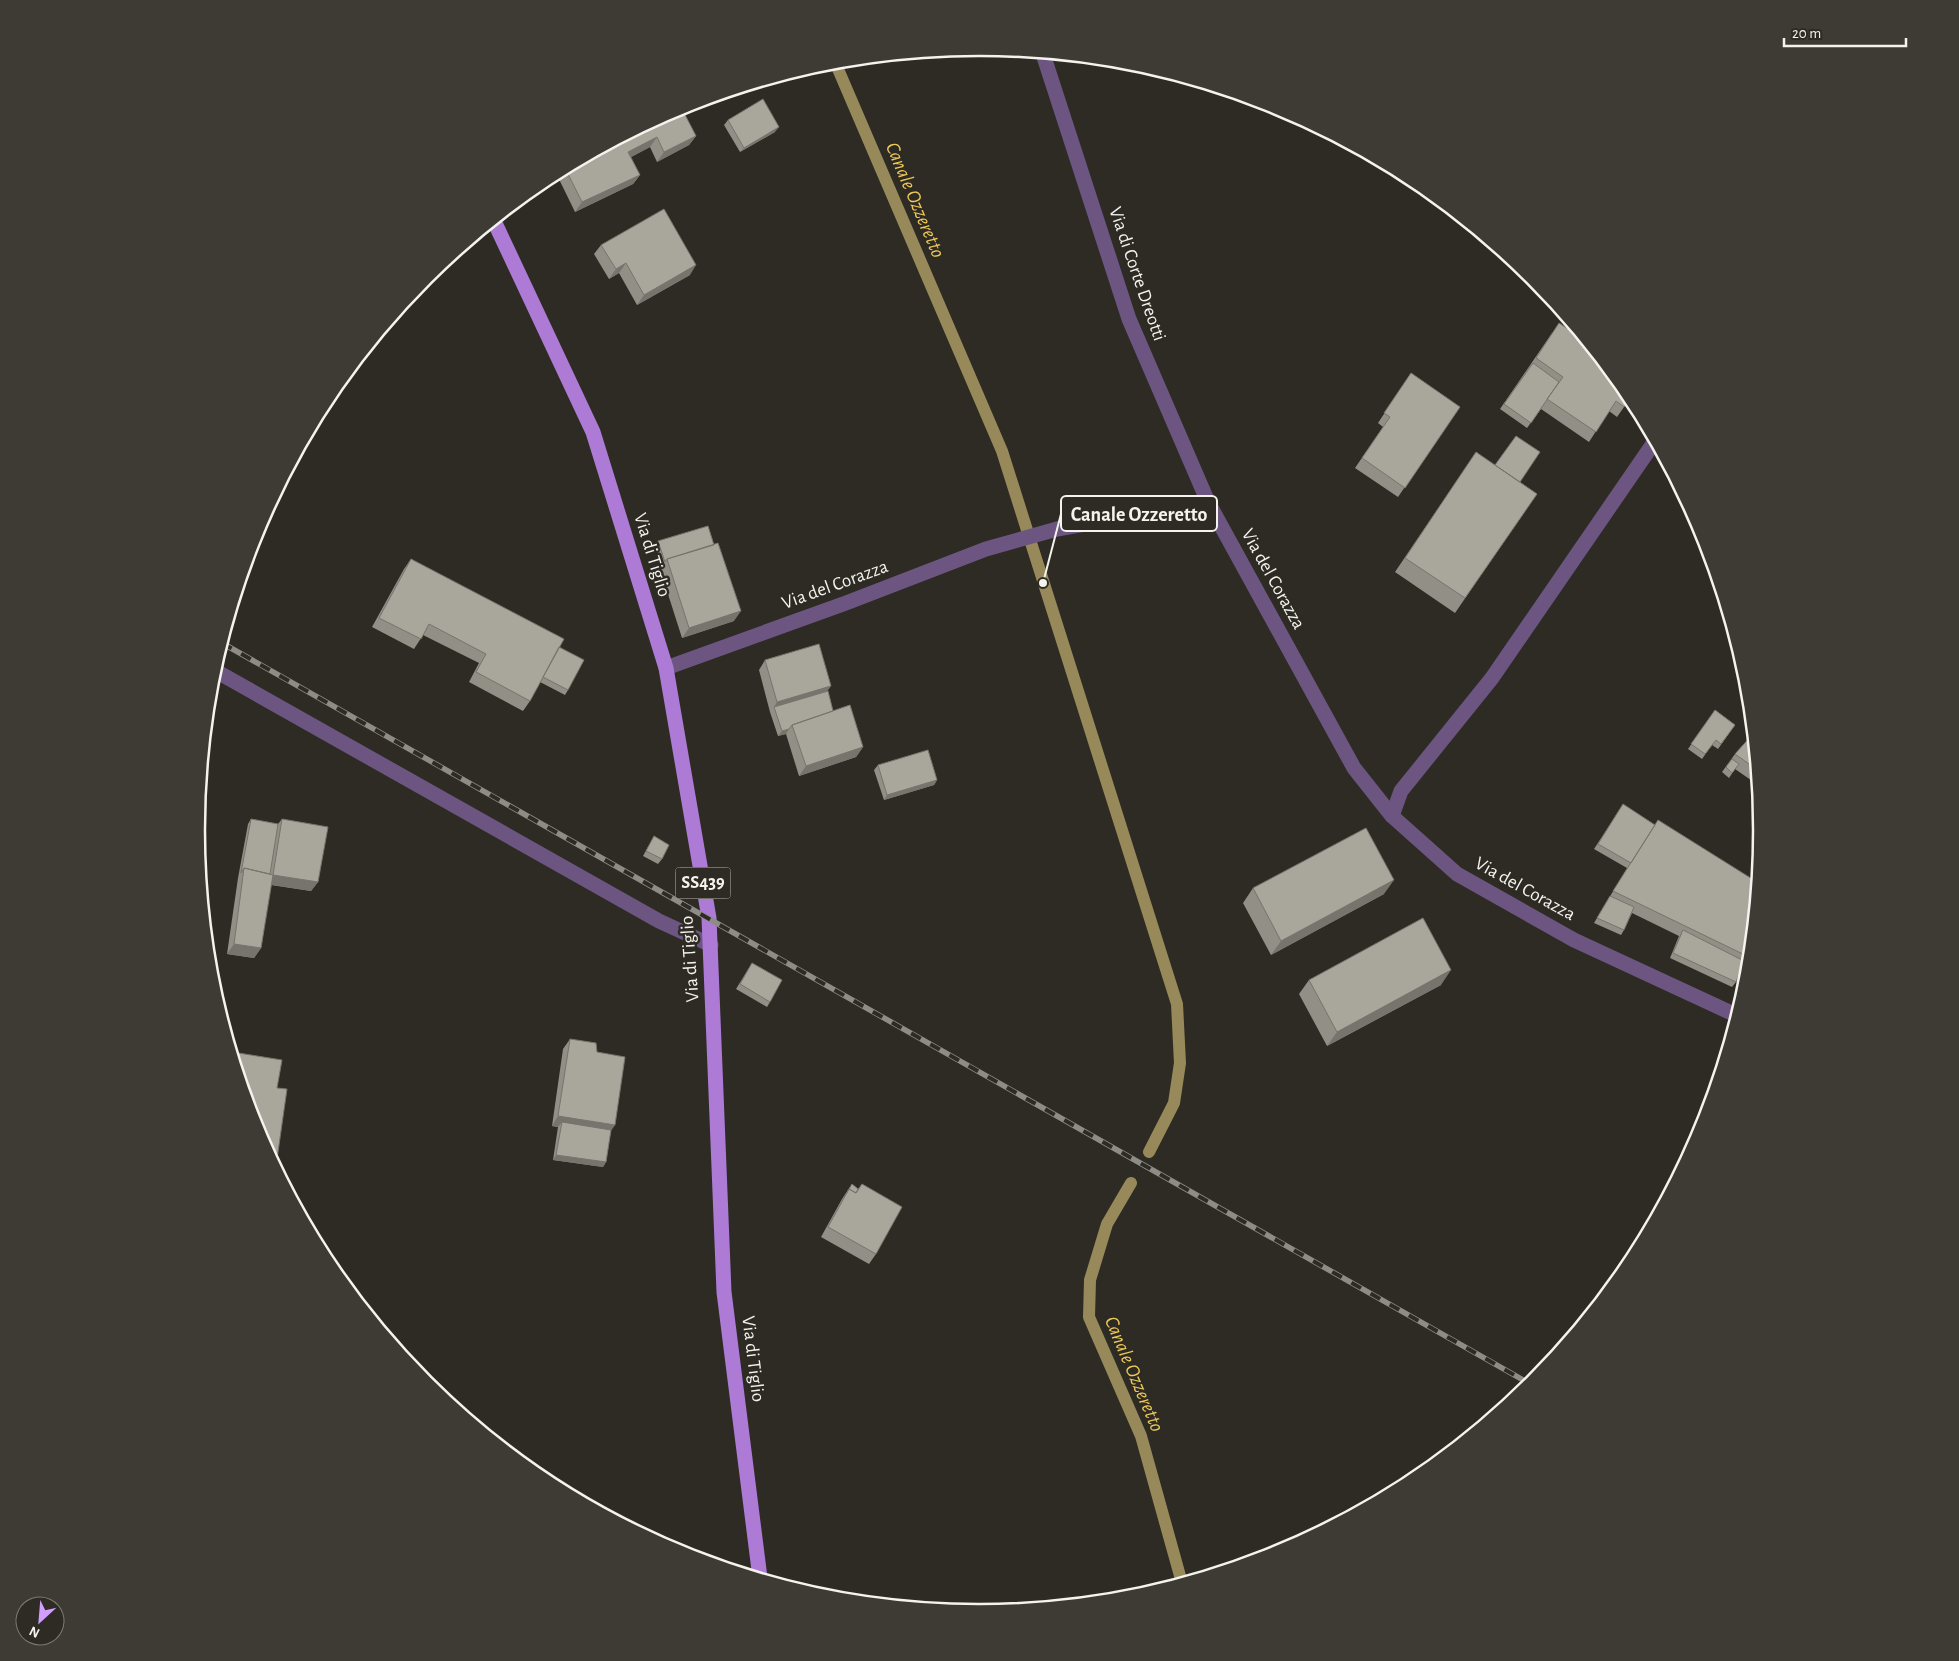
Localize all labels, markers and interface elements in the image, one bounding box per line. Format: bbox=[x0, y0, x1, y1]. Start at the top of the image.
scale bar bbox=[1784, 15, 1906, 47]
text: 20 m bbox=[1792, 26, 1821, 41]
water label: Canale Ozzeretto bbox=[882, 139, 948, 261]
street label: Via di Corte Dreotti bbox=[1105, 204, 1169, 344]
callout: Canale Ozzeretto bbox=[1061, 496, 1217, 531]
text: Canale Ozzeretto bbox=[1071, 505, 1207, 525]
street label: Via di Tiglio bbox=[630, 511, 674, 599]
street label: Via del Corazza bbox=[1238, 526, 1308, 633]
street label: Via del Corazza bbox=[779, 557, 891, 613]
street label: Via del Corazza bbox=[1472, 854, 1579, 924]
road number: SS439 bbox=[676, 868, 730, 898]
street label: Via di Tiglio bbox=[678, 915, 702, 1003]
water label: Canale Ozzeretto bbox=[1101, 1313, 1167, 1435]
street label: Via di Tiglio bbox=[738, 1315, 768, 1403]
north arrow bbox=[15, 1596, 65, 1646]
text: N bbox=[27, 1623, 42, 1640]

